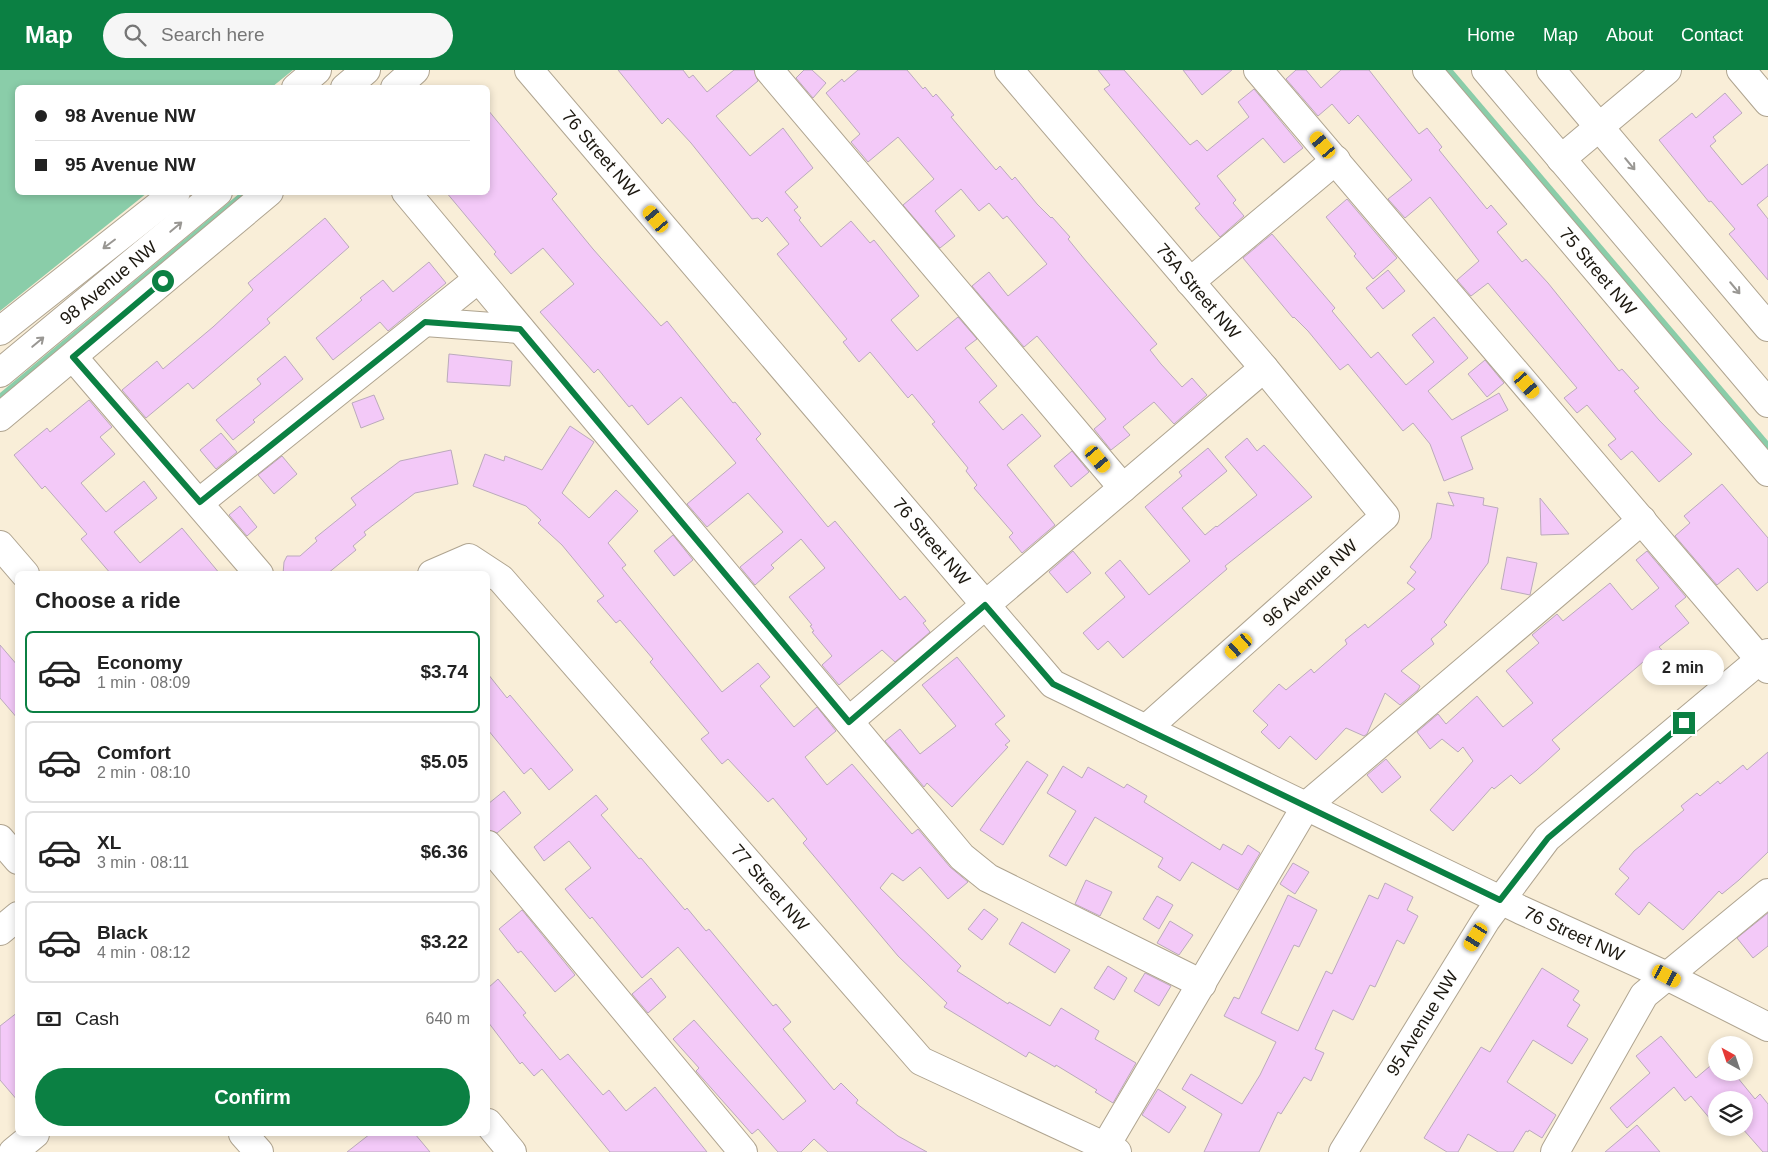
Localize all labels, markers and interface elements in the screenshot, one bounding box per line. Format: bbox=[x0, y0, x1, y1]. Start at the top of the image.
search box bbox=[103, 13, 453, 58]
text: Map bbox=[25, 21, 73, 48]
icon: search bbox=[121, 21, 149, 49]
text: Search here bbox=[161, 24, 265, 45]
text: Home bbox=[1467, 25, 1515, 45]
text: Map bbox=[1543, 25, 1578, 45]
text: About bbox=[1606, 25, 1653, 45]
text: Contact bbox=[1681, 25, 1743, 45]
text: 98 Avenue NW bbox=[65, 105, 196, 126]
street label: 76 Street NW bbox=[558, 106, 643, 201]
car bbox=[1307, 129, 1338, 161]
text: 95 Avenue NW bbox=[65, 154, 196, 175]
one-way arrow bbox=[1624, 158, 1636, 171]
car bbox=[640, 203, 671, 235]
one-way arrow bbox=[169, 222, 182, 233]
street label: 75 Street NW bbox=[1555, 224, 1640, 319]
street label: 98 Avenue NW bbox=[56, 237, 161, 329]
one-way arrow bbox=[103, 238, 116, 249]
street label: 75A Street NW bbox=[1152, 239, 1245, 343]
route start bbox=[152, 270, 174, 292]
one-way arrow bbox=[1730, 282, 1741, 295]
one-way arrow bbox=[31, 337, 44, 348]
car bbox=[1511, 369, 1542, 401]
car bbox=[1082, 443, 1113, 475]
street label: 76 Street NW bbox=[889, 494, 974, 589]
street label: 96 Avenue NW bbox=[1259, 536, 1361, 630]
text: Choose a ride bbox=[35, 588, 180, 613]
car bbox=[1222, 630, 1255, 662]
icon: car bbox=[37, 650, 82, 695]
callout: 2 min bbox=[1643, 650, 1725, 686]
text: Economy bbox=[97, 652, 183, 673]
text: 2 min bbox=[1662, 659, 1704, 676]
text: $3.74 bbox=[420, 661, 468, 682]
text: 1 min · 08:09 bbox=[97, 674, 190, 691]
route end bbox=[1673, 712, 1695, 734]
icon: car bbox=[37, 740, 82, 785]
text: Comfort bbox=[97, 742, 171, 763]
text: $5.05 bbox=[420, 751, 468, 772]
text: 2 min · 08:10 bbox=[97, 764, 190, 781]
icon: car bbox=[37, 830, 82, 875]
text: XL bbox=[97, 832, 121, 853]
street label: 77 Street NW bbox=[727, 840, 813, 935]
text: $6.36 bbox=[420, 841, 468, 862]
text: 3 min · 08:11 bbox=[97, 854, 189, 871]
street label: 76 Street NW bbox=[1521, 903, 1627, 965]
icon: car bbox=[37, 920, 82, 965]
car bbox=[1461, 920, 1490, 954]
text: Black bbox=[97, 922, 148, 943]
text: $3.22 bbox=[420, 931, 468, 952]
text: 4 min · 08:12 bbox=[97, 944, 190, 961]
car bbox=[1650, 963, 1683, 989]
street label: 95 Avenue NW bbox=[1382, 967, 1462, 1080]
icon: cash bbox=[35, 1005, 63, 1033]
text: Cash bbox=[75, 1008, 119, 1029]
text: 640 m bbox=[426, 1010, 470, 1027]
north arrow bbox=[1708, 1036, 1752, 1081]
map controls bbox=[1708, 1036, 1753, 1136]
button: Confirm bbox=[35, 1068, 470, 1126]
button: layers bbox=[1708, 1091, 1753, 1136]

